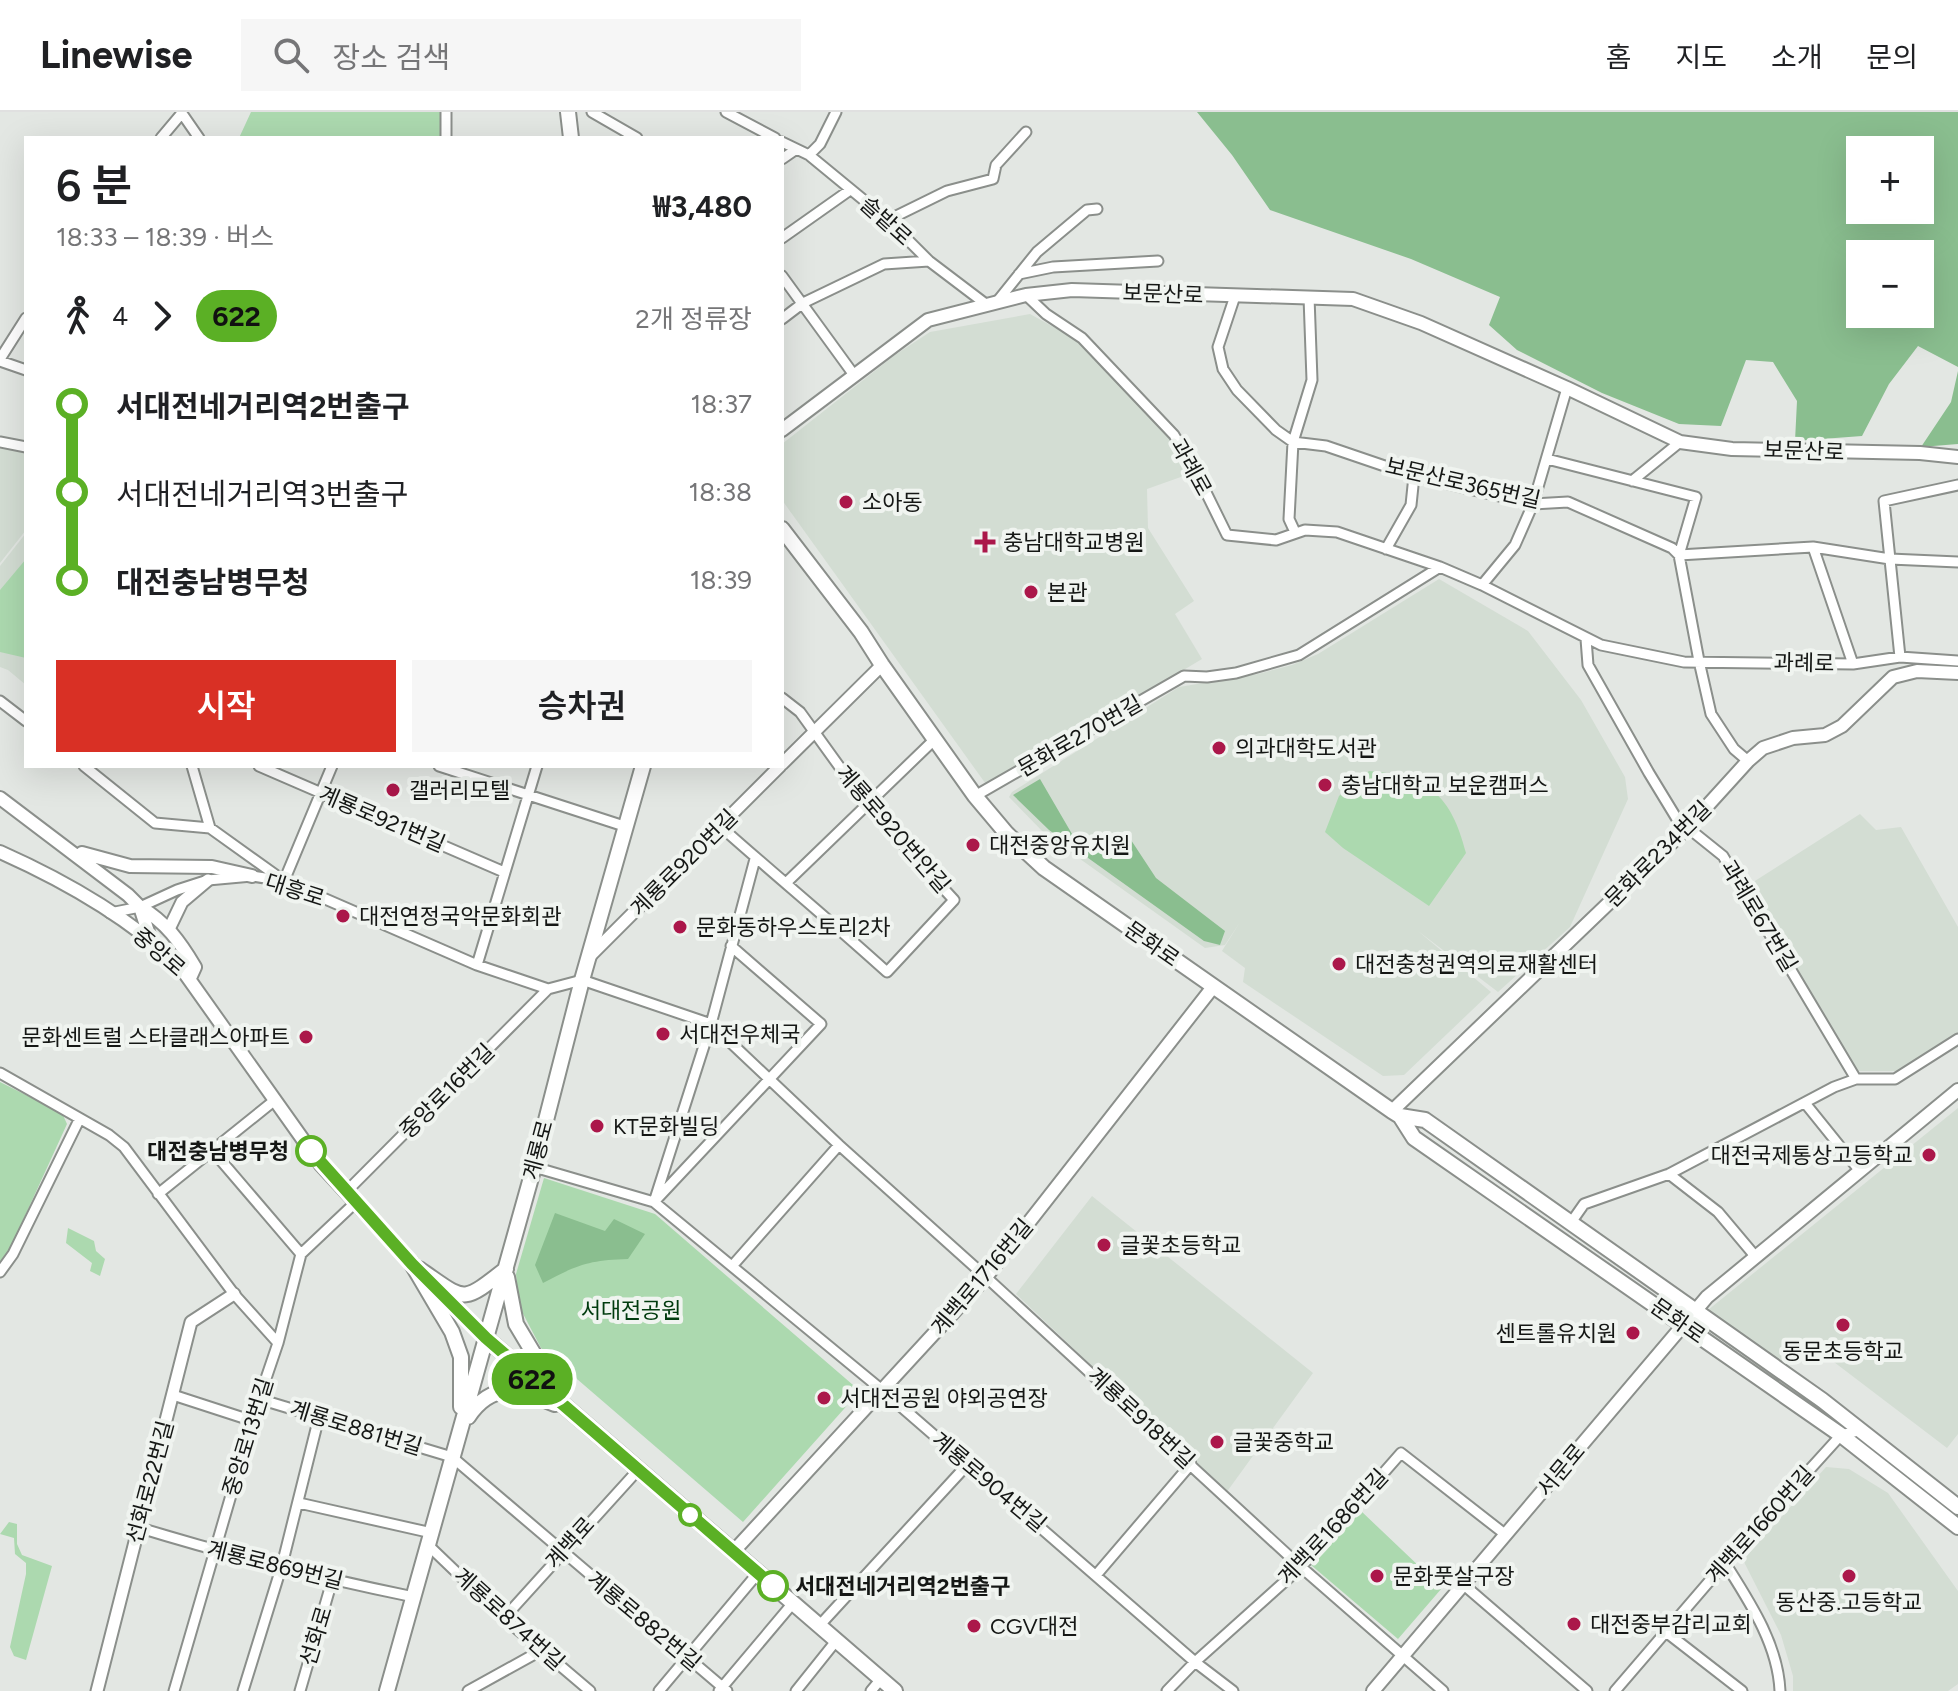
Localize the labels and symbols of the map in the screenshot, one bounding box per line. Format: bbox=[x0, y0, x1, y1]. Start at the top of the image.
street label: 솔밭로 bbox=[854, 191, 918, 251]
street label: 보문산로 bbox=[1122, 279, 1204, 309]
street label: 과례로 bbox=[1164, 434, 1218, 500]
street label: 보문산로 bbox=[1763, 436, 1845, 466]
street label: 보문산로365번길 bbox=[1383, 452, 1543, 514]
place label: 소아동 bbox=[862, 489, 923, 516]
marker: 소아동 bbox=[837, 493, 855, 511]
place label: 충남대학교병원 bbox=[1003, 529, 1145, 556]
marker: 충남대학교병원 bbox=[974, 531, 996, 553]
place label: 본관 bbox=[1047, 579, 1087, 606]
marker: 본관 bbox=[1022, 583, 1040, 601]
street label: 과례로 bbox=[1773, 649, 1835, 677]
street label: 문화로270번길 bbox=[1013, 689, 1147, 783]
place label: 의과대학도서관 bbox=[1235, 735, 1377, 762]
marker: 의과대학도서관 bbox=[1210, 739, 1228, 757]
street label: 계룡로920번안길 bbox=[830, 760, 956, 898]
place label: 충남대학교 보운캠퍼스 bbox=[1341, 772, 1549, 799]
marker: 충남대학교 보운캠퍼스 bbox=[1316, 776, 1334, 794]
place label: 갤러리모텔 bbox=[409, 777, 510, 804]
street label: 계룡로921번길 bbox=[315, 780, 449, 858]
marker: 갤러리모텔 bbox=[384, 781, 402, 799]
street label: 문화로234번길 bbox=[1599, 795, 1717, 913]
street label: 계룡로920번길 bbox=[625, 804, 743, 922]
place label: 대전중앙유치원 bbox=[989, 832, 1131, 859]
marker: 대전중앙유치원 bbox=[964, 836, 982, 854]
street label: 과례로67번길 bbox=[1715, 855, 1803, 977]
street label: 대흥로 bbox=[262, 868, 328, 912]
place label: 대전연정국악문화회관 bbox=[359, 903, 561, 930]
marker: 대전연정국악문화회관 bbox=[334, 907, 352, 925]
place label: 문화동하우스토리2차 bbox=[696, 914, 890, 941]
street label: 문화로 bbox=[1119, 916, 1185, 972]
marker: 문화동하우스토리2차 bbox=[671, 918, 689, 936]
street label: 중앙로 bbox=[127, 922, 191, 982]
place label: 대전충청권역의료재활센터 bbox=[1355, 951, 1598, 978]
marker: 대전충청권역의료재활센터 bbox=[1330, 955, 1348, 973]
place label: 서대전우체국 bbox=[679, 1021, 800, 1048]
place label: 문화센트럴 스타클래스아파트 bbox=[21, 1024, 290, 1051]
marker: 서대전우체국 bbox=[654, 1025, 672, 1043]
marker: 문화센트럴 스타클래스아파트 bbox=[297, 1028, 315, 1046]
street label: 중앙로16번길 bbox=[394, 1038, 500, 1144]
place label: KT문화빌딩 bbox=[613, 1113, 720, 1140]
street label: 계룡로 bbox=[517, 1117, 559, 1183]
marker: KT문화빌딩 bbox=[588, 1117, 606, 1135]
marker: 대전충남병무청 bbox=[296, 1136, 326, 1166]
place label: 대전충남병무청 bbox=[147, 1138, 289, 1165]
place label: 대전국제통상고등학교 bbox=[1711, 1142, 1913, 1169]
marker: 대전국제통상고등학교 bbox=[1920, 1146, 1938, 1164]
street label: 계백로1716번길 bbox=[925, 1213, 1039, 1341]
place label: 글꽃초등학교 bbox=[1120, 1232, 1241, 1259]
marker: 글꽃초등학교 bbox=[1095, 1236, 1113, 1254]
street label: 문화로 bbox=[1645, 1293, 1711, 1349]
park label: 서대전공원 bbox=[580, 1297, 682, 1324]
marker: 동문초등학교 bbox=[1834, 1316, 1852, 1334]
place label: 센트롤유치원 bbox=[1496, 1320, 1617, 1347]
marker: 센트롤유치원 bbox=[1624, 1324, 1642, 1342]
place label: 동문초등학교 bbox=[1782, 1338, 1904, 1365]
line badge: 622 bbox=[486, 1353, 578, 1405]
street label: 계룡로918번길 bbox=[1082, 1362, 1200, 1474]
street label: 중앙로13번길 bbox=[217, 1375, 279, 1499]
place label: 서대전공원 야외공연장 bbox=[840, 1385, 1048, 1412]
marker: 서대전공원 야외공연장 bbox=[815, 1389, 833, 1407]
street label: 계룡로881번길 bbox=[286, 1395, 426, 1461]
street label: 선화로22번길 bbox=[121, 1418, 179, 1546]
street label: 계룡로904번길 bbox=[926, 1426, 1052, 1538]
place label: 글꽃중학교 bbox=[1233, 1429, 1334, 1456]
marker: 글꽃중학교 bbox=[1208, 1433, 1226, 1451]
street label: 서문로 bbox=[1531, 1438, 1591, 1502]
street label: 계백로1660번길 bbox=[1700, 1460, 1820, 1590]
street label: 계백로1686번길 bbox=[1272, 1463, 1394, 1591]
unlabelled marker bbox=[679, 1504, 701, 1526]
street label: 계백로 bbox=[540, 1511, 600, 1575]
street label: 계룡로869번길 bbox=[204, 1535, 346, 1595]
street label: 계룡로874번길 bbox=[448, 1562, 570, 1676]
place label: 문화풋살구장 bbox=[1393, 1563, 1514, 1590]
street label: 계룡로882번길 bbox=[582, 1565, 706, 1677]
marker: 문화풋살구장 bbox=[1368, 1567, 1386, 1585]
marker: 동산중.고등학교 bbox=[1840, 1567, 1858, 1585]
marker: 서대전네거리역2번출구 bbox=[758, 1571, 788, 1601]
place label: 서대전네거리역2번출구 bbox=[795, 1573, 1010, 1600]
place label: 동산중.고등학교 bbox=[1776, 1589, 1922, 1616]
street label: 선화로 bbox=[294, 1603, 338, 1669]
place label: 대전중부감리교회 bbox=[1590, 1611, 1752, 1638]
place label: CGV대전 bbox=[990, 1613, 1078, 1640]
marker: 대전중부감리교회 bbox=[1565, 1615, 1583, 1633]
marker: CGV대전 bbox=[965, 1617, 983, 1635]

